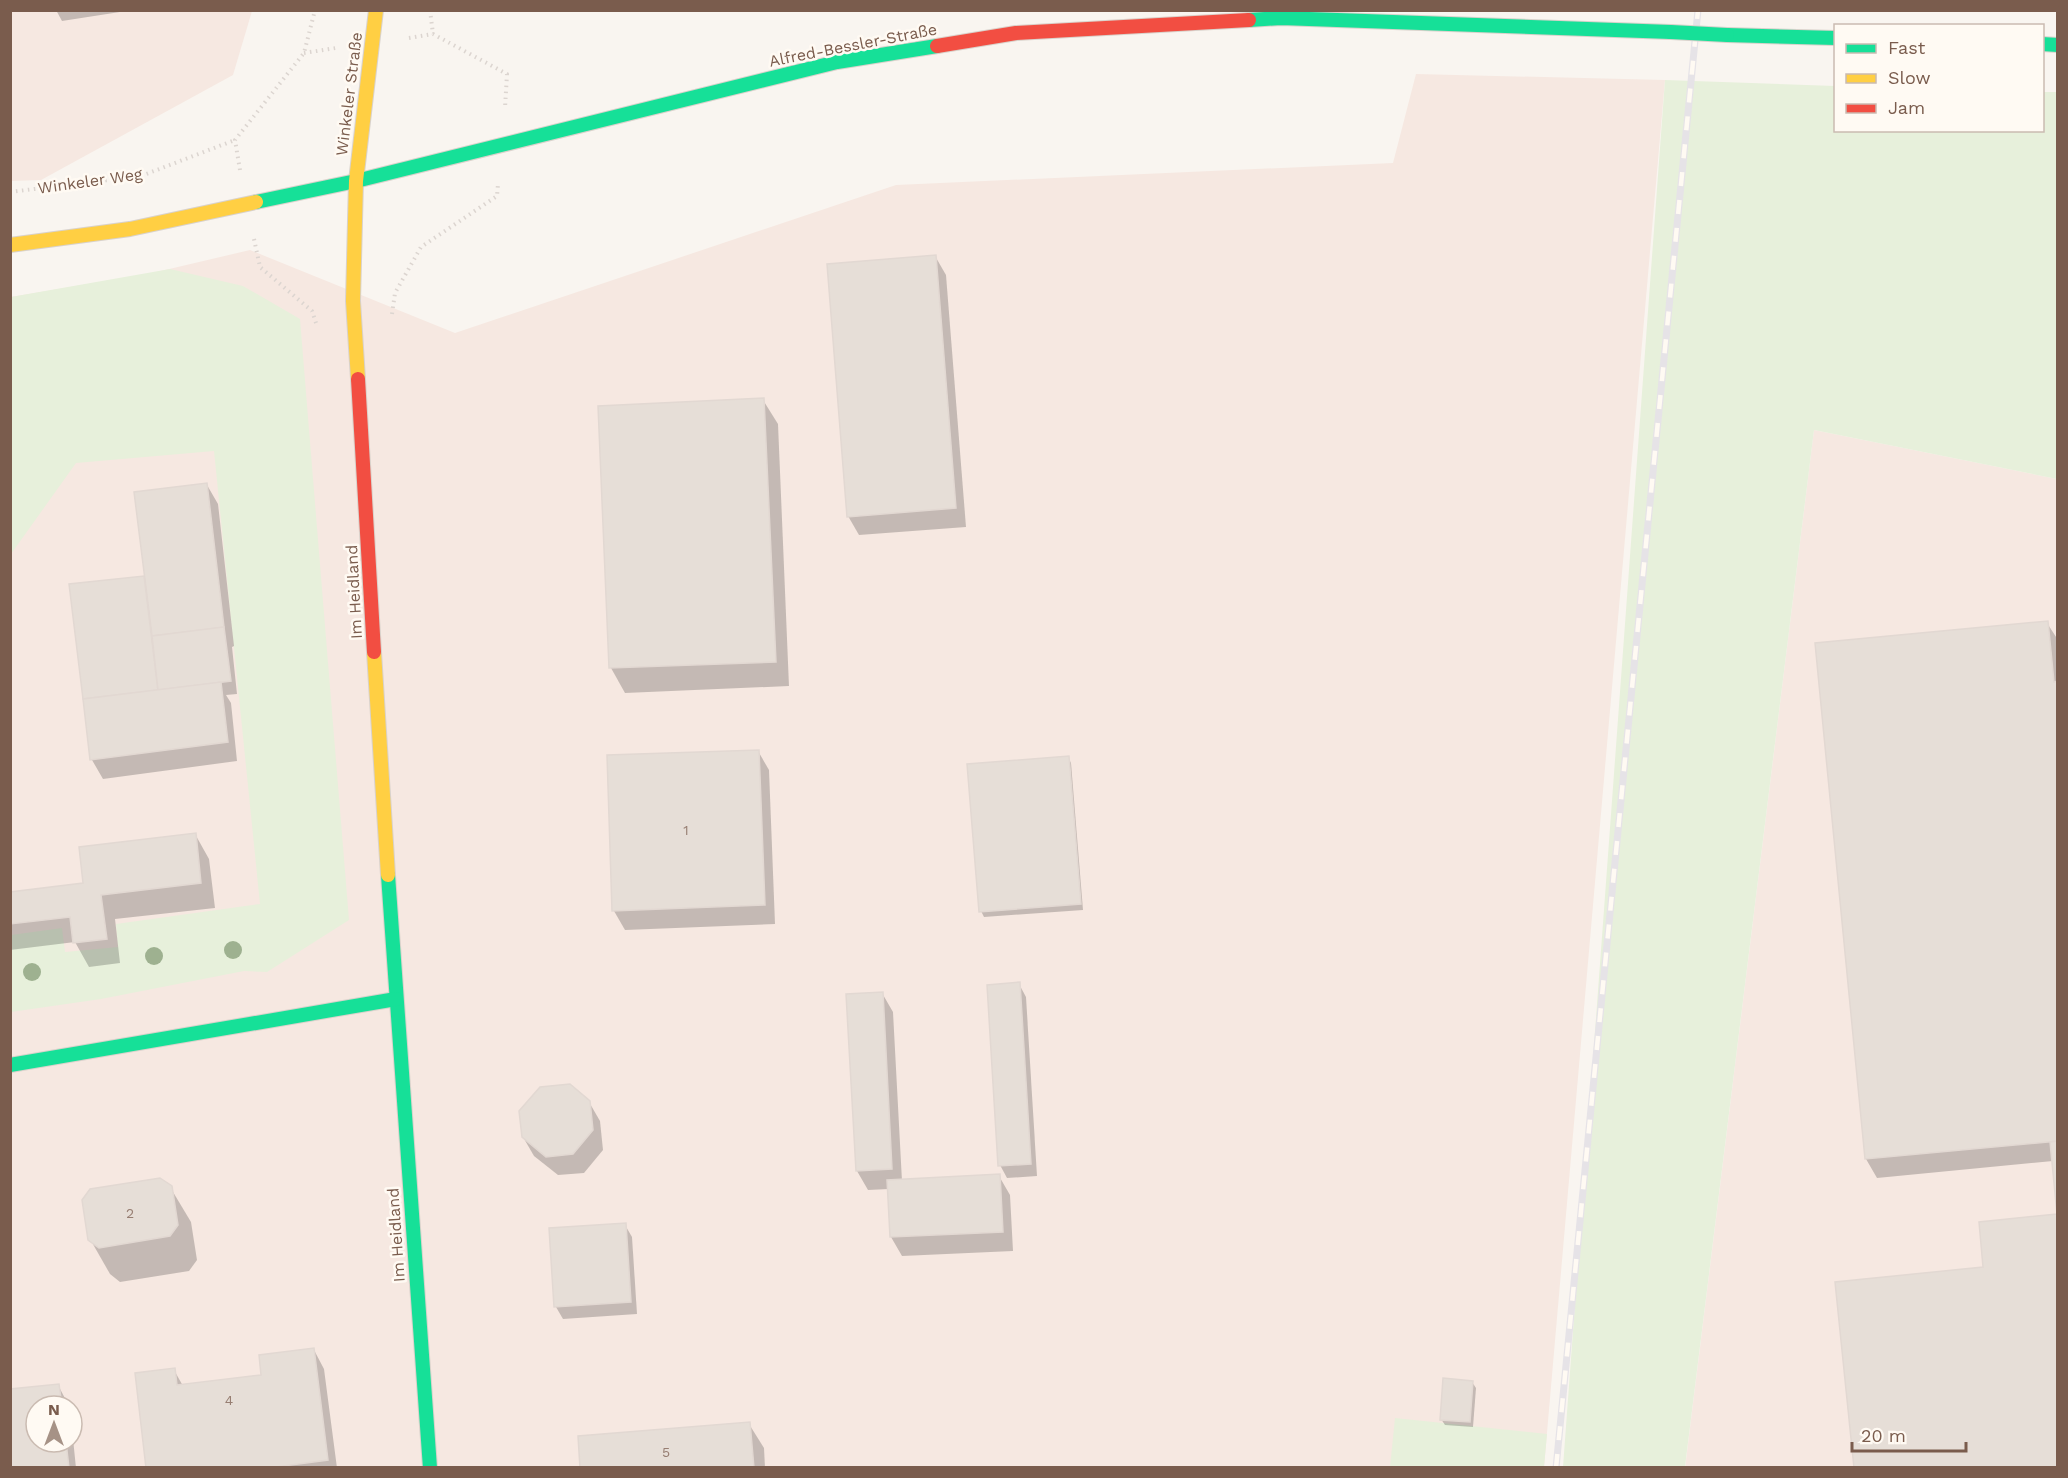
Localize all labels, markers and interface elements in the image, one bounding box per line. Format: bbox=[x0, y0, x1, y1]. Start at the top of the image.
street label: Alfred-Bessler-Straße bbox=[767, 19, 939, 71]
legend bbox=[1834, 24, 2044, 132]
street label: Winkeler Straße bbox=[332, 31, 366, 157]
text: Fast bbox=[1888, 37, 1926, 58]
text: Slow bbox=[1888, 67, 1931, 88]
text: Jam bbox=[1888, 97, 1925, 118]
street label: Winkeler Weg bbox=[36, 164, 144, 198]
street label: Im Heidland bbox=[342, 544, 366, 640]
house number: 1 bbox=[683, 822, 689, 838]
street label: Im Heidland bbox=[383, 1187, 409, 1283]
house number: 2 bbox=[126, 1205, 134, 1221]
house number: 4 bbox=[225, 1392, 233, 1408]
north arrow bbox=[24, 1394, 84, 1454]
text: N bbox=[48, 1400, 60, 1419]
scale bar bbox=[1852, 1415, 1966, 1453]
text: 20 m bbox=[1861, 1425, 1906, 1446]
house number: 5 bbox=[662, 1444, 670, 1460]

